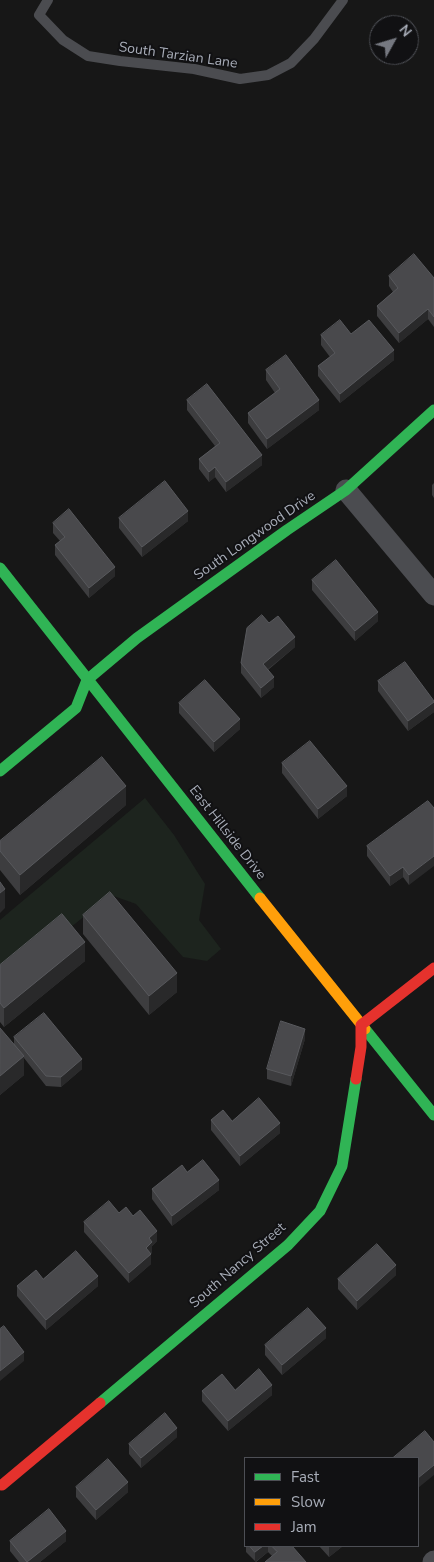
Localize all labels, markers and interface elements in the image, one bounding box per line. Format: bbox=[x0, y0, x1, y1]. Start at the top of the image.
north arrow bbox=[369, 15, 419, 65]
text: N bbox=[395, 21, 416, 41]
street label: South Tarzian Lane bbox=[118, 39, 238, 73]
street label: South Longwood Drive bbox=[191, 488, 319, 584]
street label: East Hillside Drive bbox=[185, 782, 269, 884]
street label: South Nancy Street bbox=[186, 1220, 290, 1312]
legend bbox=[244, 1457, 419, 1547]
text: Fast bbox=[291, 1467, 319, 1487]
text: Slow bbox=[291, 1492, 325, 1512]
text: Jam bbox=[291, 1517, 317, 1537]

